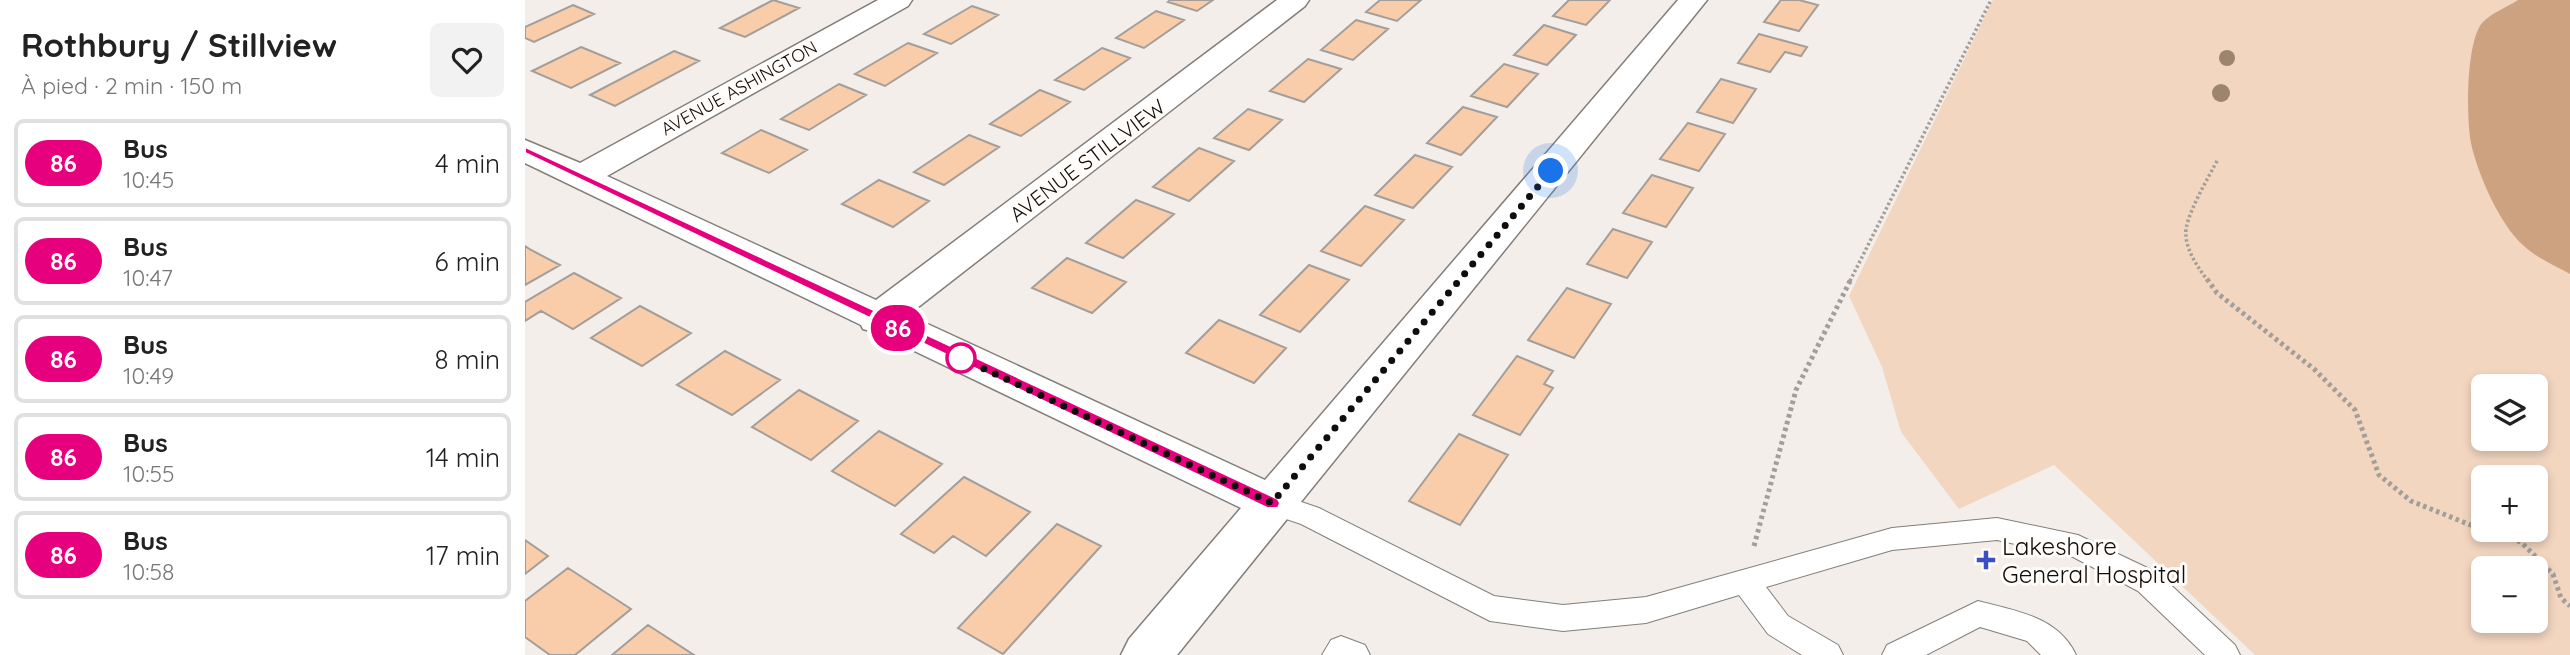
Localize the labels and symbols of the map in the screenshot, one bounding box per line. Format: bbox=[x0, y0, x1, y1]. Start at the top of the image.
street label: AVENUE ASHINGTON bbox=[657, 36, 821, 140]
street label: AVENUE STILLVIEW bbox=[1004, 93, 1170, 227]
your location bbox=[1533, 153, 1568, 188]
line badge: 86 bbox=[867, 305, 929, 351]
unlabelled marker bbox=[946, 343, 976, 373]
place label: Lakeshore General Hospital bbox=[2002, 531, 2186, 589]
marker: Lakeshore General Hospital bbox=[1976, 550, 1996, 570]

